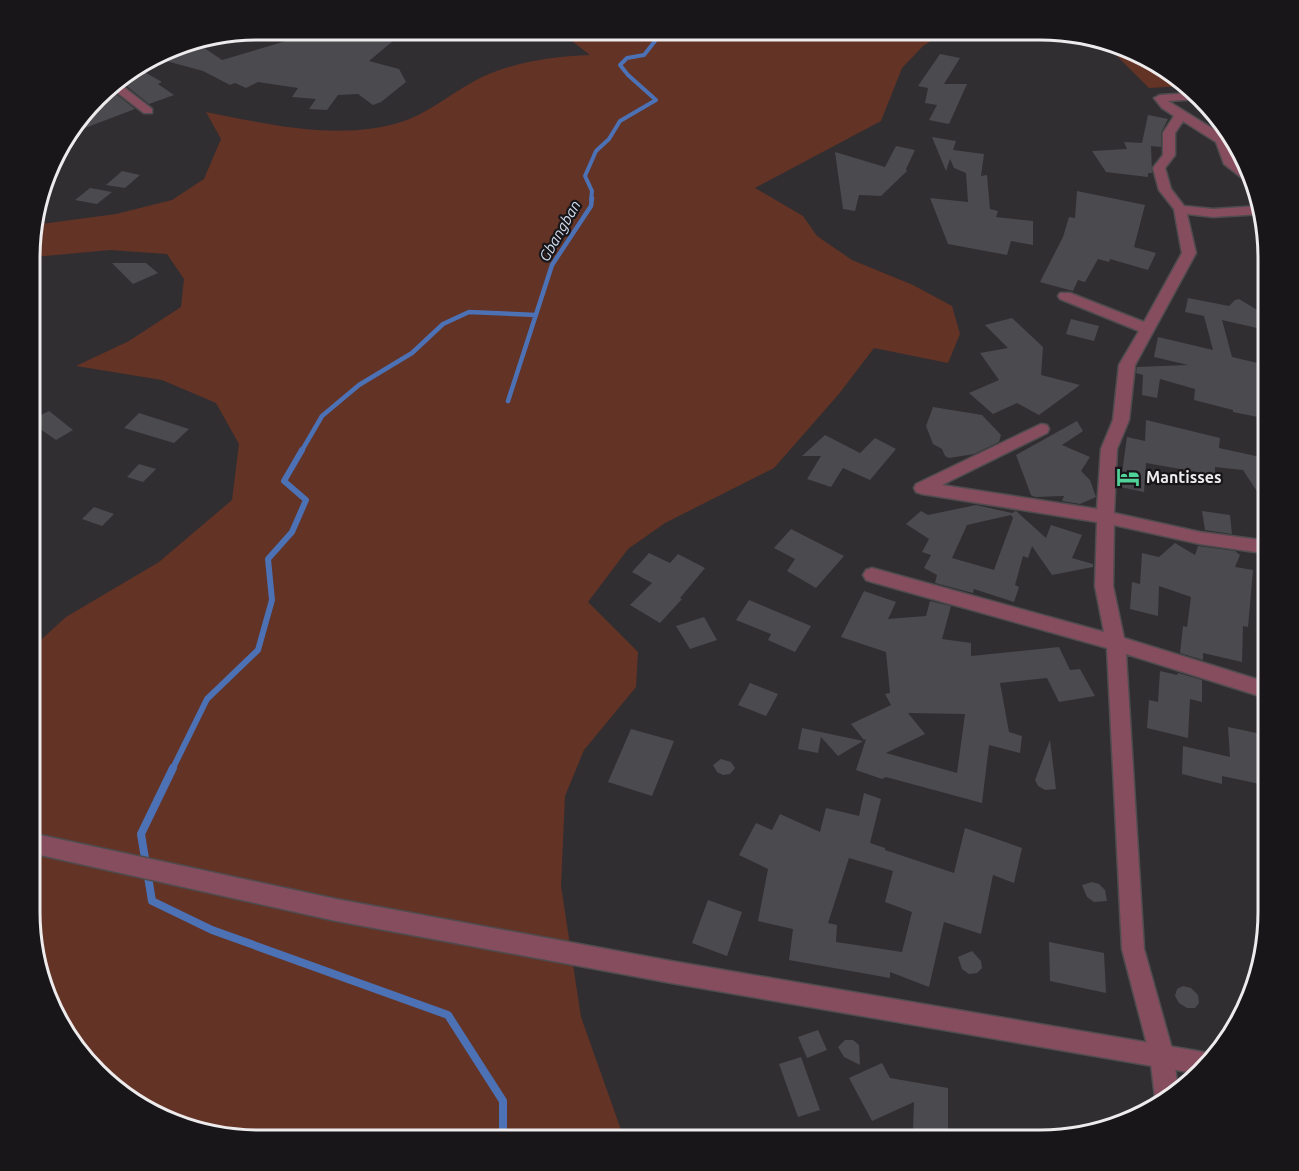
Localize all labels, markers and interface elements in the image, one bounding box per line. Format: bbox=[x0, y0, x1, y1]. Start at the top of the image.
water label: Gbangban bbox=[535, 197, 584, 264]
hotel icon: Mantisses bbox=[1115, 464, 1141, 490]
place label: Mantisses bbox=[1146, 468, 1222, 486]

